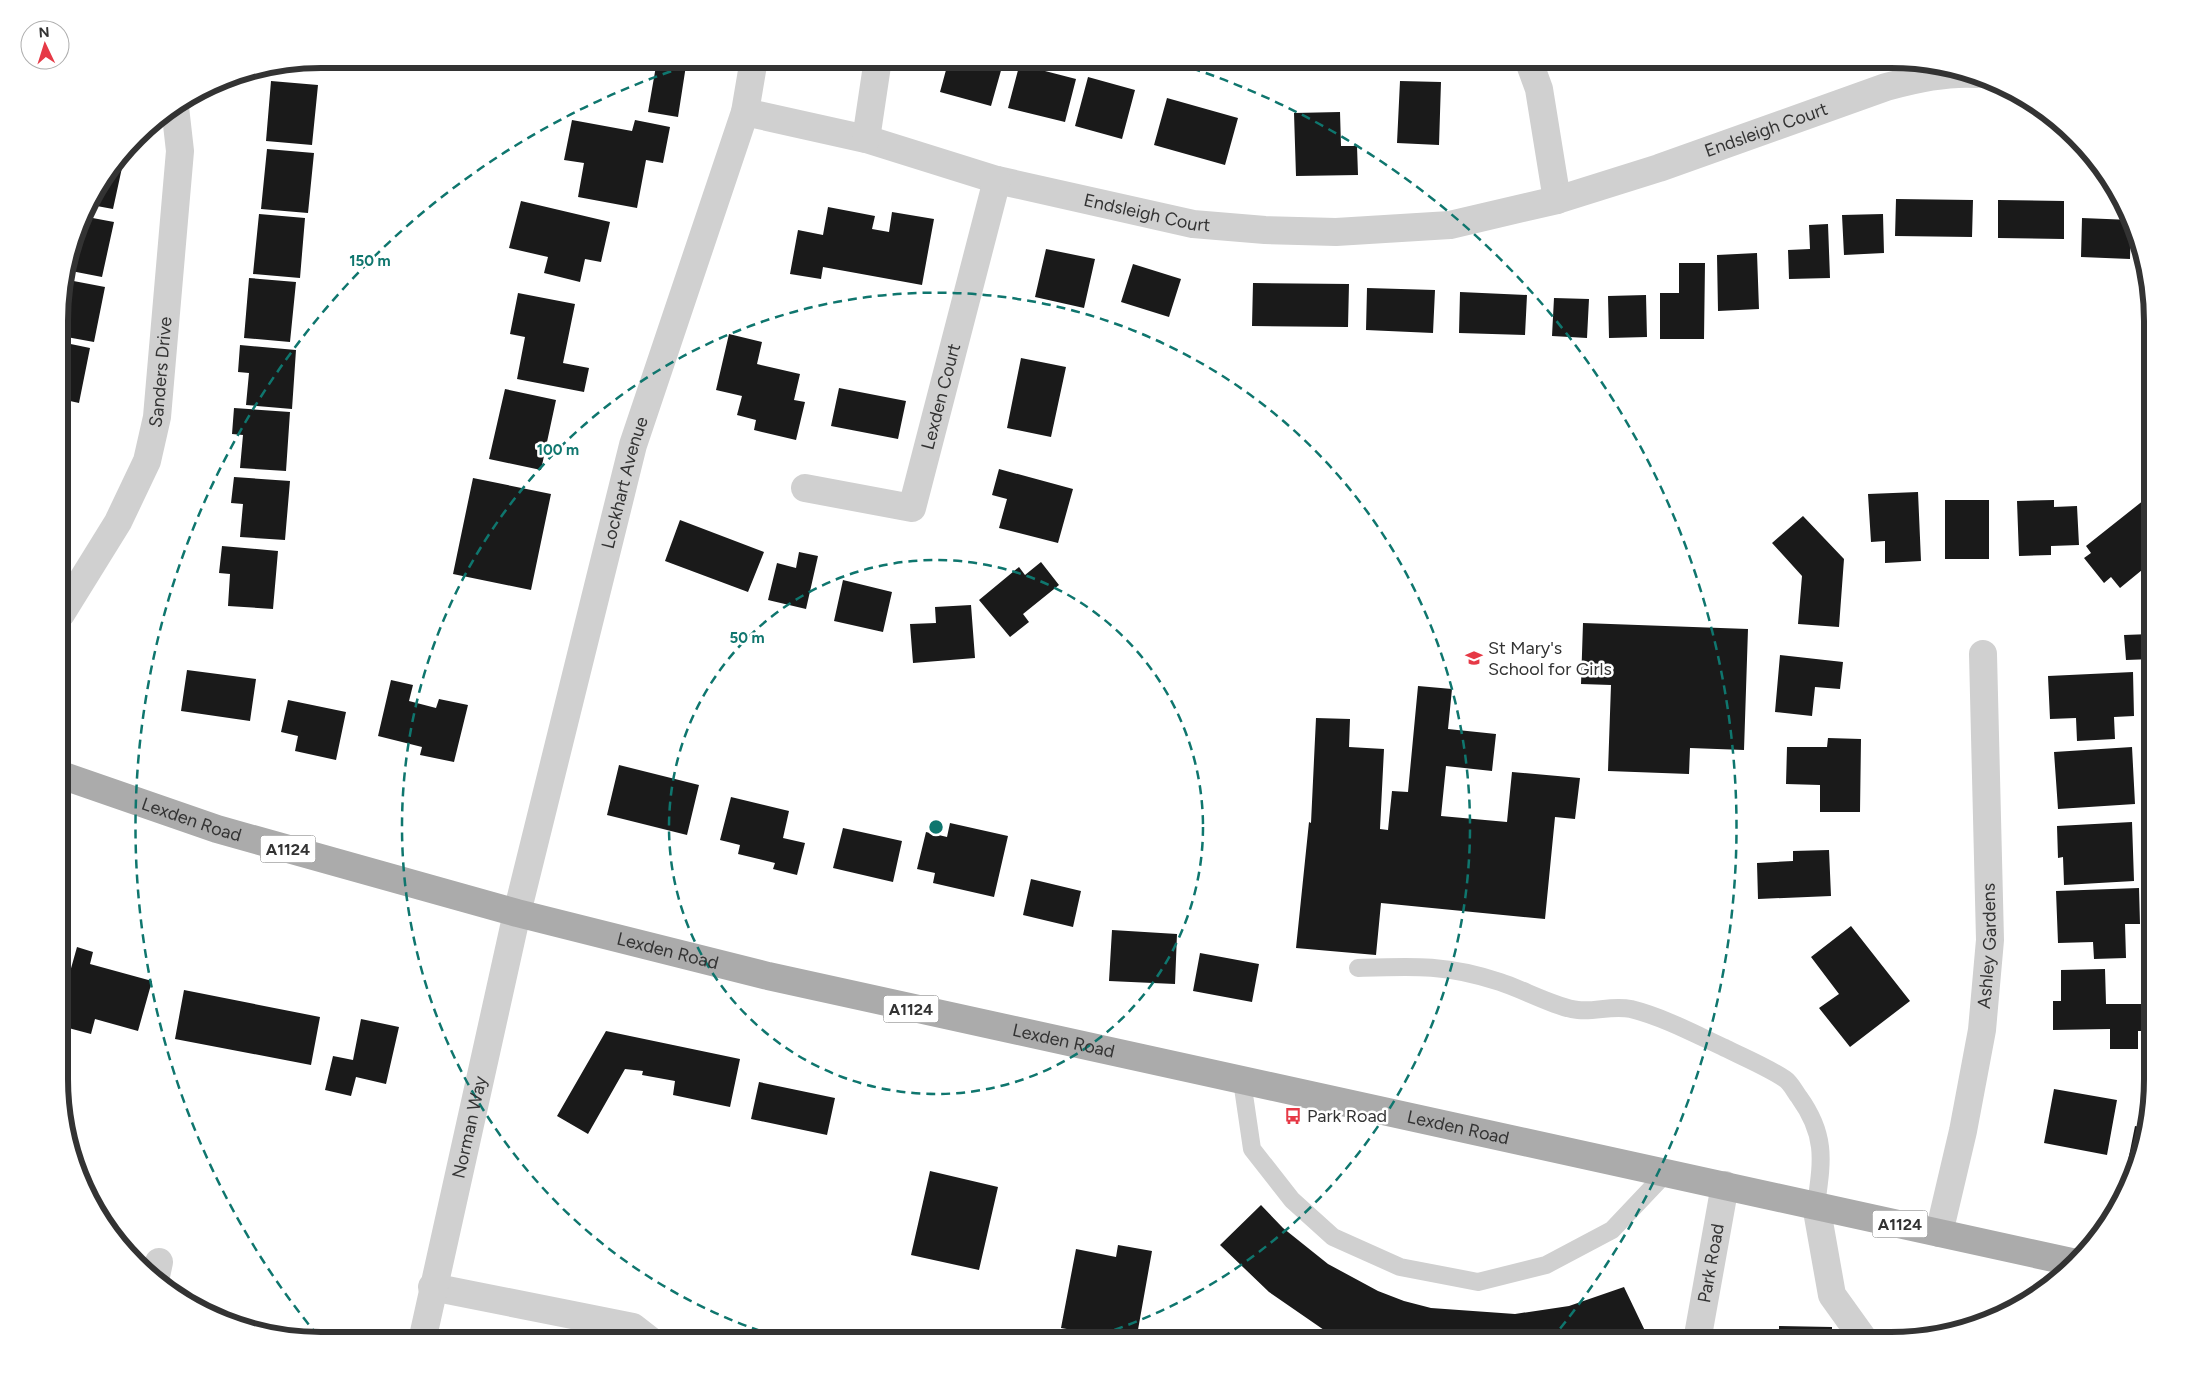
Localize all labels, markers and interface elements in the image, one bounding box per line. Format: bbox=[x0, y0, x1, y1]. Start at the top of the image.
north arrow bbox=[20, 20, 70, 70]
text: N bbox=[38, 24, 50, 41]
street label: Endsleigh Court bbox=[1701, 98, 1831, 162]
street label: Endsleigh Court bbox=[1082, 189, 1211, 236]
text: 150 m bbox=[349, 252, 391, 270]
street label: Sanders Drive bbox=[144, 316, 177, 430]
street label: Lexden Court bbox=[917, 341, 965, 452]
street label: Lockhart Avenue bbox=[597, 414, 653, 551]
text: 100 m bbox=[537, 441, 579, 459]
text: 50 m bbox=[729, 629, 765, 647]
place label: St Mary's School for Girls bbox=[1488, 637, 1612, 680]
school or university icon: St Mary's School for Girls bbox=[1464, 648, 1484, 668]
street label: Lexden Road bbox=[139, 793, 244, 846]
centre of rings bbox=[927, 818, 945, 836]
road number: A1124 bbox=[260, 836, 316, 862]
street label: Ashley Gardens bbox=[1973, 883, 2001, 1010]
street label: Lexden Road bbox=[615, 928, 721, 974]
road number: A1124 bbox=[884, 996, 938, 1022]
street label: Lexden Road bbox=[1010, 1019, 1117, 1063]
street label: Norman Way bbox=[447, 1073, 492, 1181]
place label: Park Road bbox=[1307, 1105, 1387, 1127]
bus stop icon: Park Road bbox=[1283, 1106, 1303, 1126]
street label: Lexden Road bbox=[1405, 1106, 1511, 1149]
road number: A1124 bbox=[1872, 1210, 1928, 1238]
street label: Park Road bbox=[1693, 1222, 1729, 1305]

